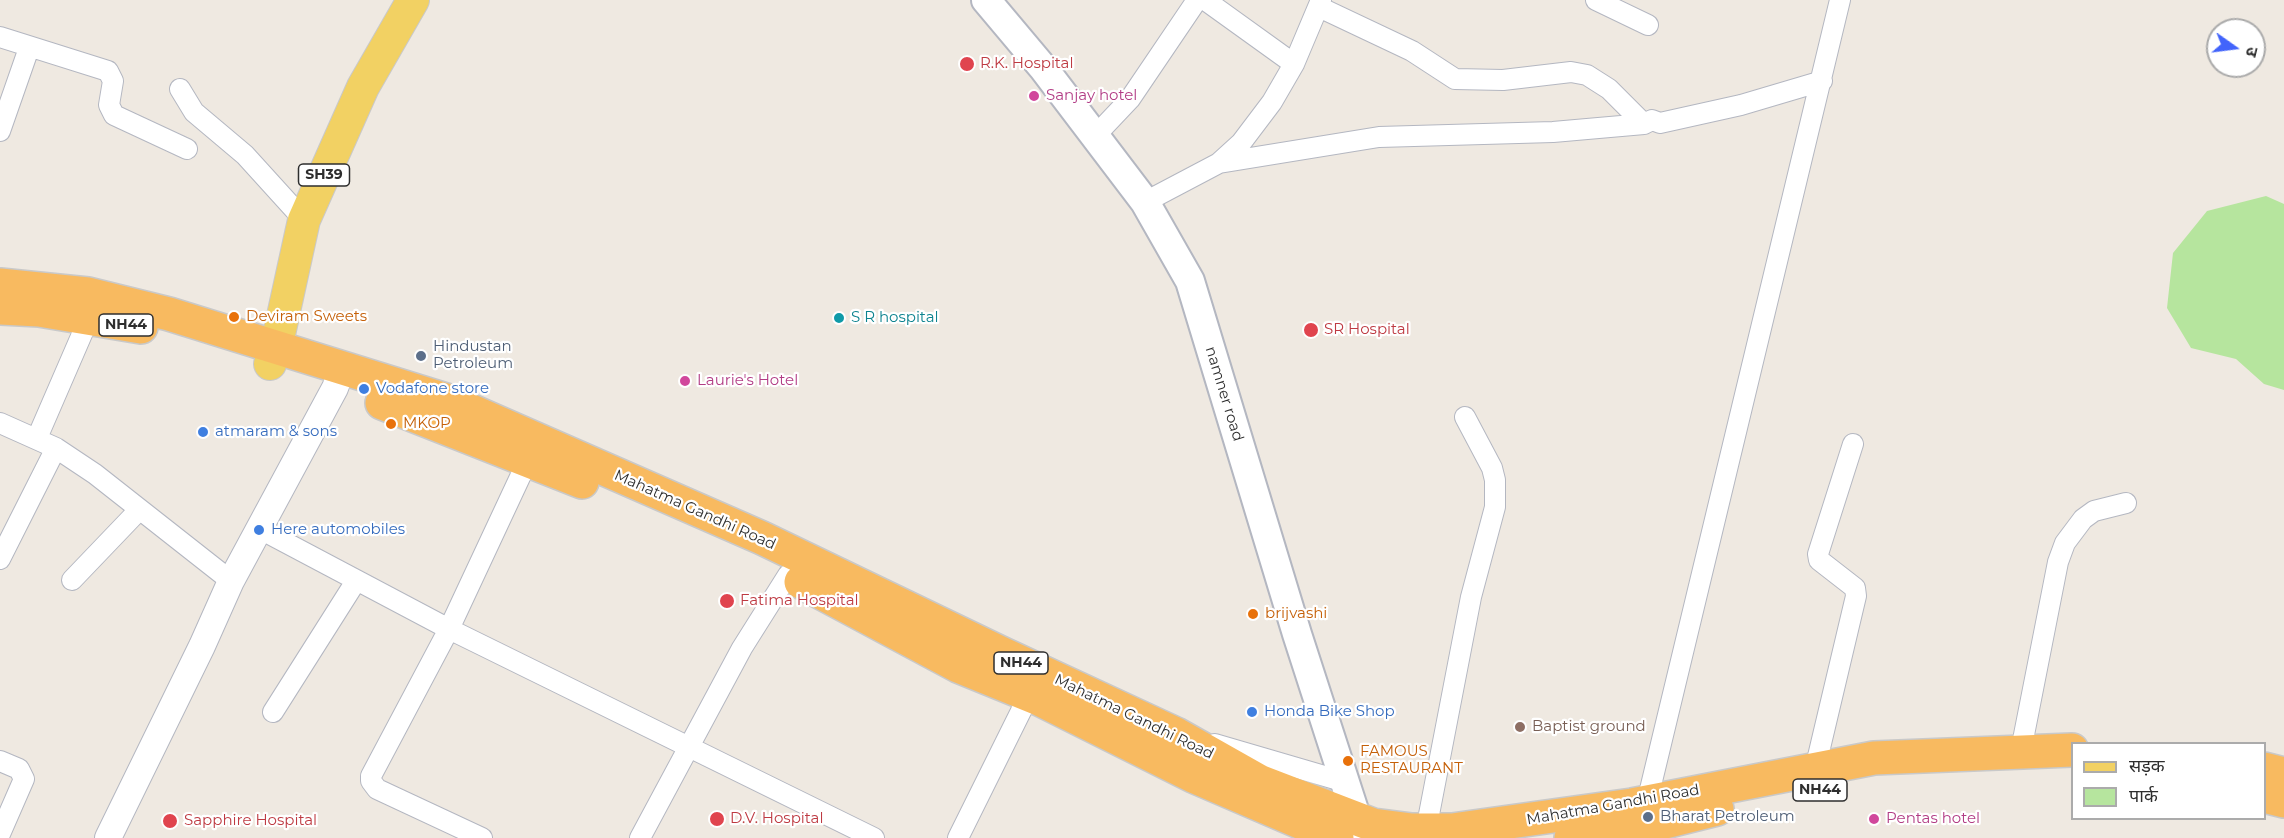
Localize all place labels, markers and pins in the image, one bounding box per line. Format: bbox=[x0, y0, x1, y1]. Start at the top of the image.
marker: R.K. Hospital bbox=[958, 55, 976, 73]
place label: R.K. Hospital bbox=[980, 55, 1073, 73]
place label: Sanjay hotel bbox=[1046, 87, 1137, 105]
marker: Sanjay hotel bbox=[1027, 89, 1041, 103]
place label: Deviram Sweets bbox=[246, 308, 367, 326]
place label: S R hospital bbox=[851, 309, 939, 327]
marker: Deviram Sweets bbox=[227, 310, 241, 324]
marker: S R hospital bbox=[832, 311, 846, 325]
marker: SR Hospital bbox=[1302, 321, 1320, 339]
place label: SR Hospital bbox=[1324, 321, 1410, 339]
place label: Hindustan Petroleum bbox=[433, 338, 513, 373]
marker: Hindustan Petroleum bbox=[414, 349, 428, 363]
place label: Laurie's Hotel bbox=[697, 372, 798, 390]
marker: Laurie's Hotel bbox=[678, 374, 692, 388]
place label: Vodafone store bbox=[376, 380, 489, 398]
marker: Vodafone store bbox=[357, 382, 371, 396]
place label: MKOP bbox=[403, 415, 451, 433]
marker: MKOP bbox=[384, 417, 398, 431]
place label: atmaram & sons bbox=[215, 423, 337, 441]
marker: atmaram & sons bbox=[196, 425, 210, 439]
place label: Here automobiles bbox=[271, 521, 405, 539]
marker: Here automobiles bbox=[252, 523, 266, 537]
marker: Fatima Hospital bbox=[718, 592, 736, 610]
place label: Fatima Hospital bbox=[740, 592, 859, 610]
place label: brijvashi bbox=[1265, 605, 1327, 623]
marker: brijvashi bbox=[1246, 607, 1260, 621]
place label: Honda Bike Shop bbox=[1264, 703, 1395, 721]
marker: Honda Bike Shop bbox=[1245, 705, 1259, 719]
place label: Baptist ground bbox=[1532, 718, 1646, 736]
marker: Baptist ground bbox=[1513, 720, 1527, 734]
place label: FAMOUS RESTAURANT bbox=[1360, 743, 1463, 778]
marker: FAMOUS RESTAURANT bbox=[1341, 754, 1355, 768]
place label: Bharat Petroleum bbox=[1660, 808, 1795, 826]
marker: D.V. Hospital bbox=[708, 810, 726, 828]
place label: D.V. Hospital bbox=[730, 810, 823, 828]
marker: Bharat Petroleum bbox=[1641, 810, 1655, 824]
place label: Pentas hotel bbox=[1886, 810, 1980, 828]
marker: Sapphire Hospital bbox=[161, 812, 179, 830]
place label: Sapphire Hospital bbox=[184, 812, 317, 830]
marker: Pentas hotel bbox=[1867, 812, 1881, 826]

